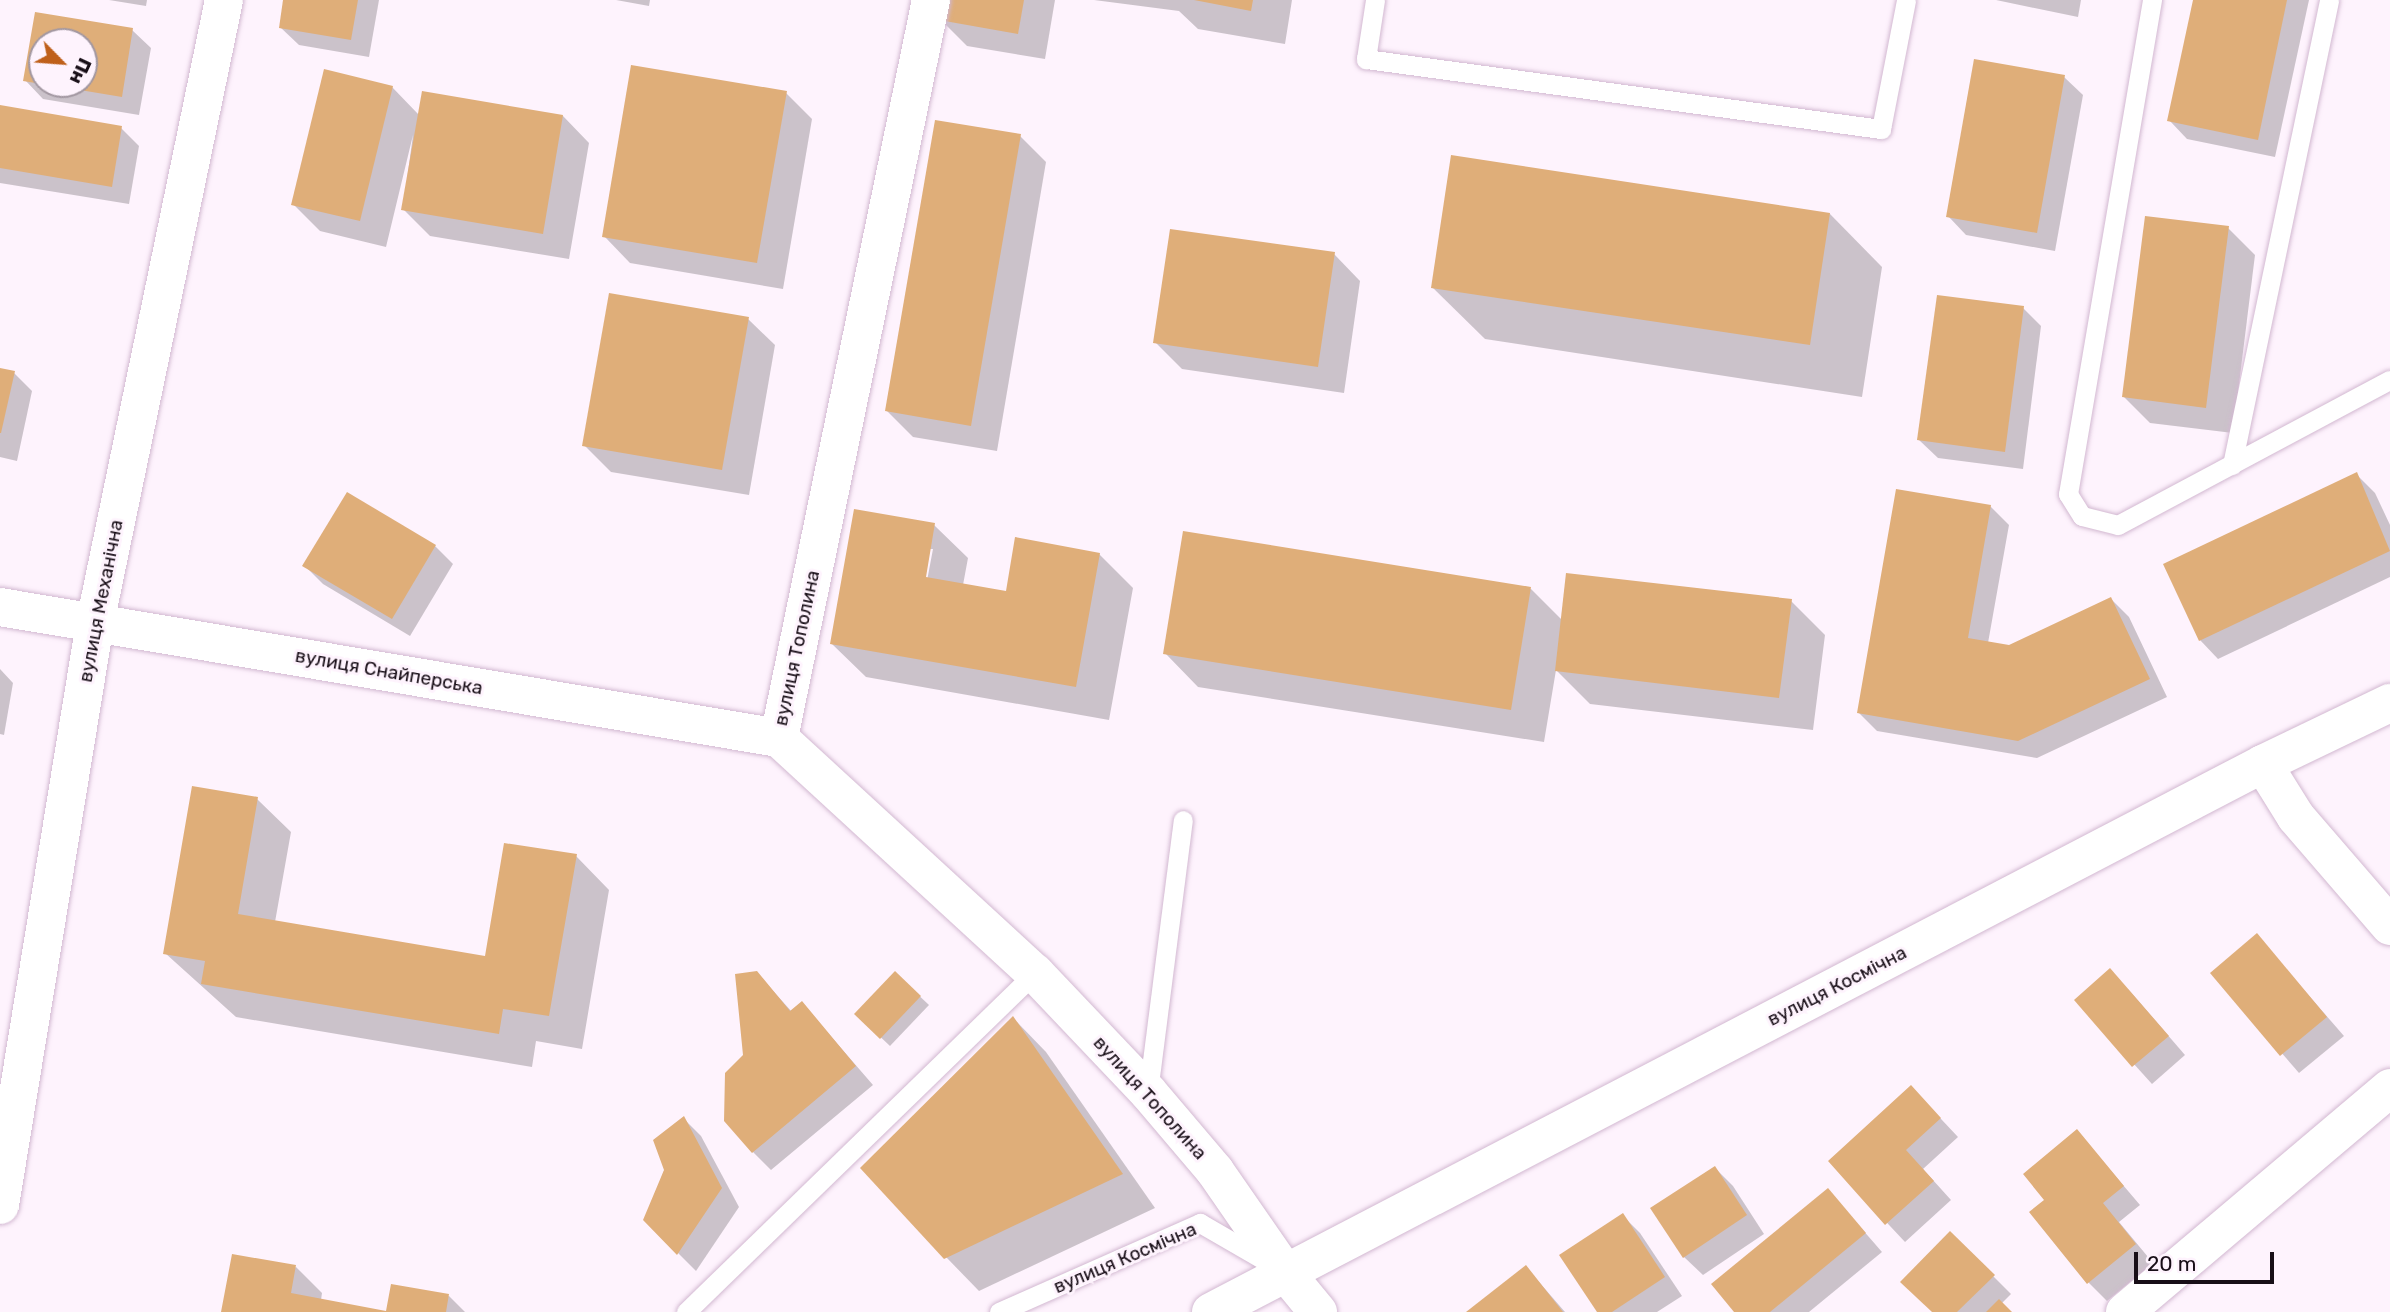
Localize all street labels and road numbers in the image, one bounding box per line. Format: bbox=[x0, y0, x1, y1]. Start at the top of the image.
street label: вулиця Механічна bbox=[74, 518, 128, 684]
street label: вулиця Тополина bbox=[769, 568, 825, 728]
street label: вулиця Снайперська bbox=[293, 644, 485, 700]
street label: вулиця Космічна bbox=[1764, 941, 1910, 1031]
street label: вулиця Тополина bbox=[1089, 1032, 1211, 1164]
street label: вулиця Космічна bbox=[1050, 1218, 1200, 1298]

